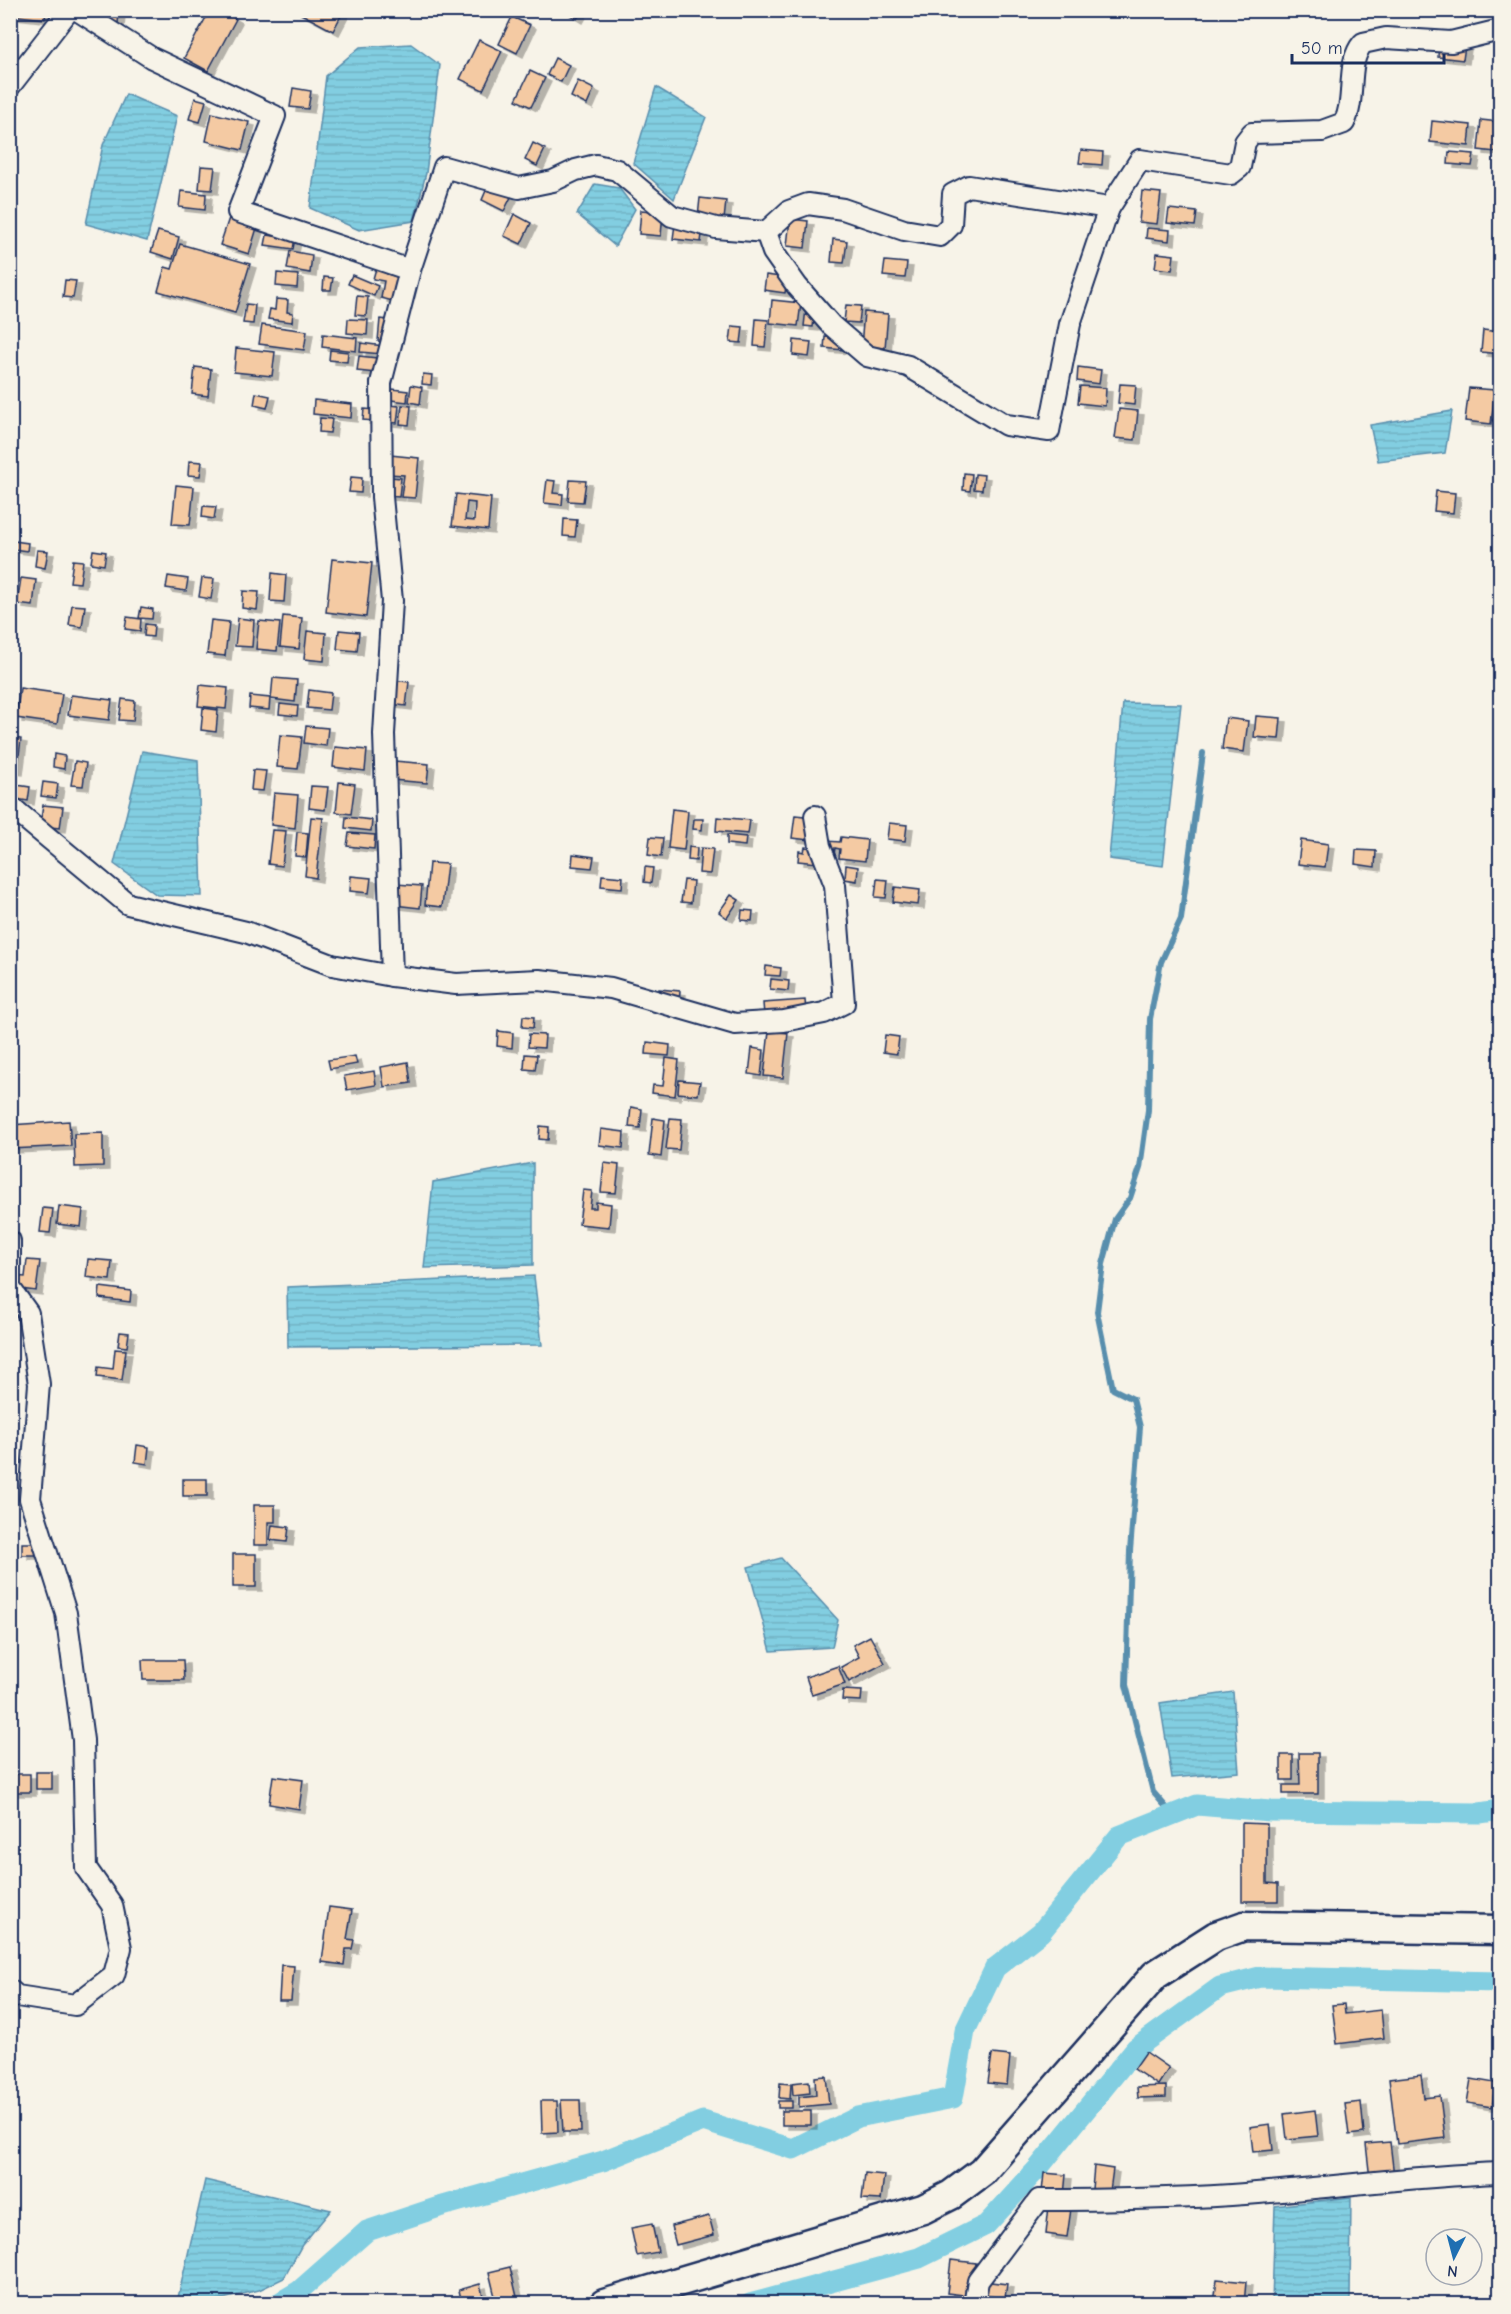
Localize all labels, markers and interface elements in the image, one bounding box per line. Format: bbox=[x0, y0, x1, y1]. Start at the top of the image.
scale bar bbox=[1292, 27, 1444, 65]
text: 50 m bbox=[1301, 38, 1343, 59]
north arrow bbox=[1424, 2227, 1484, 2287]
text: N bbox=[1446, 2261, 1459, 2280]

